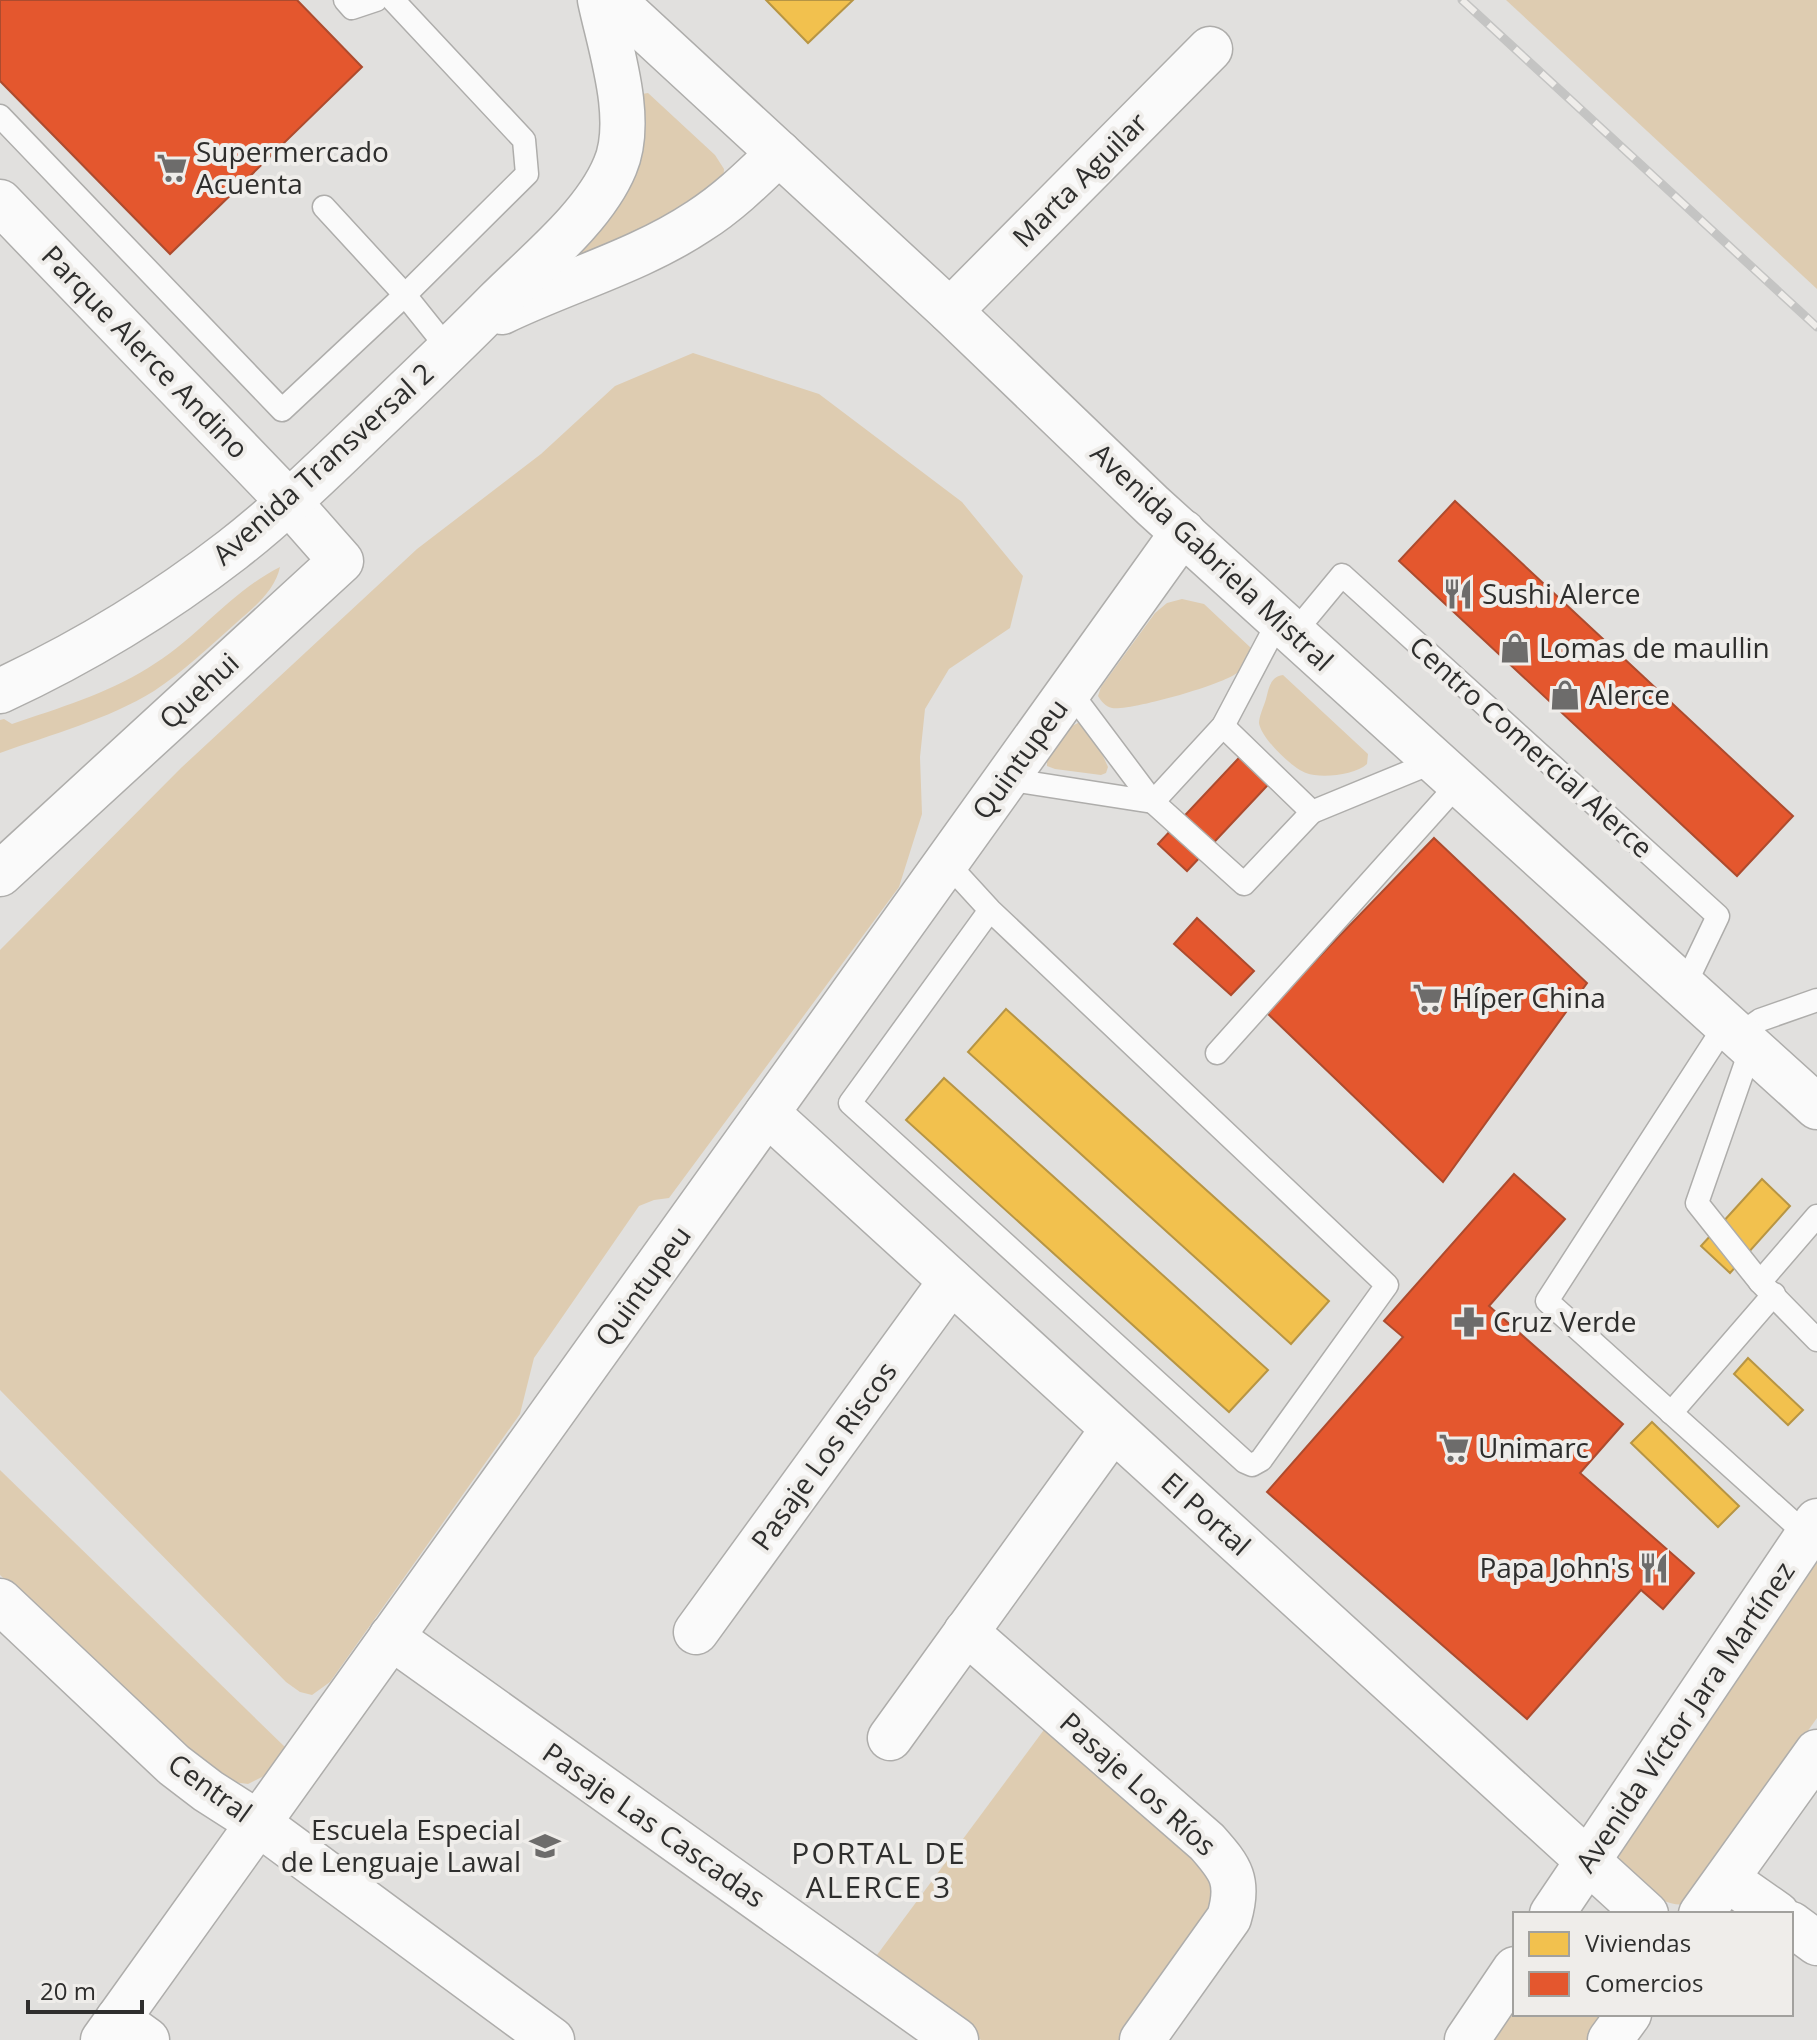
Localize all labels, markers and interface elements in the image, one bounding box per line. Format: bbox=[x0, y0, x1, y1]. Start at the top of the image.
street label: Marta Aguilar bbox=[1004, 103, 1155, 255]
place label: Supermercado Acuenta bbox=[196, 132, 389, 202]
supermarket icon: Supermercado Acuenta bbox=[155, 151, 189, 185]
street label: Parque Alerce Andino bbox=[34, 236, 258, 466]
street label: Avenida Transversal 2 bbox=[204, 354, 441, 573]
street label: Avenida Gabriela Mistral bbox=[1083, 434, 1342, 679]
place label: Sushi Alerce bbox=[1482, 574, 1640, 612]
restaurant icon: Sushi Alerce bbox=[1441, 577, 1475, 611]
street label: Centro Comercial Alerce bbox=[1402, 627, 1661, 866]
place label: Lomas de maullin bbox=[1539, 628, 1770, 666]
shop icon: Lomas de maullin bbox=[1498, 631, 1532, 665]
street label: Quehui bbox=[150, 644, 246, 737]
place label: Alerce bbox=[1589, 675, 1670, 713]
shop icon: Alerce bbox=[1548, 678, 1582, 712]
street label: Quintupeu bbox=[963, 690, 1076, 826]
place label: Híper China bbox=[1452, 978, 1606, 1016]
supermarket icon: Híper China bbox=[1411, 981, 1445, 1015]
street label: Quintupeu bbox=[586, 1217, 699, 1353]
place label: Cruz Verde bbox=[1493, 1302, 1636, 1340]
pharmacy icon: Cruz Verde bbox=[1452, 1305, 1486, 1339]
street label: Pasaje Los Riscos bbox=[742, 1353, 905, 1557]
place label: Unimarc bbox=[1478, 1428, 1589, 1466]
supermarket icon: Unimarc bbox=[1437, 1431, 1471, 1465]
street label: El Portal bbox=[1154, 1463, 1259, 1563]
place label: Papa John's bbox=[1479, 1548, 1630, 1586]
restaurant icon: Papa John's bbox=[1637, 1551, 1671, 1585]
street label: Avenida Víctor Jara Martínez bbox=[1566, 1554, 1803, 1879]
street label: Pasaje Los Ríos bbox=[1052, 1703, 1225, 1864]
street label: Pasaje Las Cascadas bbox=[536, 1733, 773, 1915]
street label: Central bbox=[161, 1744, 260, 1830]
place label: Escuela Especial de Lenguaje Lawal bbox=[281, 1810, 521, 1880]
school or university icon: Escuela Especial de Lenguaje Lawal bbox=[528, 1829, 562, 1863]
district label: PORTAL DE ALERCE 3 bbox=[791, 1832, 967, 1907]
legend bbox=[1513, 1912, 1793, 2016]
text: Viviendas bbox=[1585, 1926, 1691, 1959]
scale bar bbox=[28, 1964, 142, 2014]
text: Comercios bbox=[1585, 1966, 1704, 1999]
text: 20 m bbox=[40, 1974, 96, 2007]

